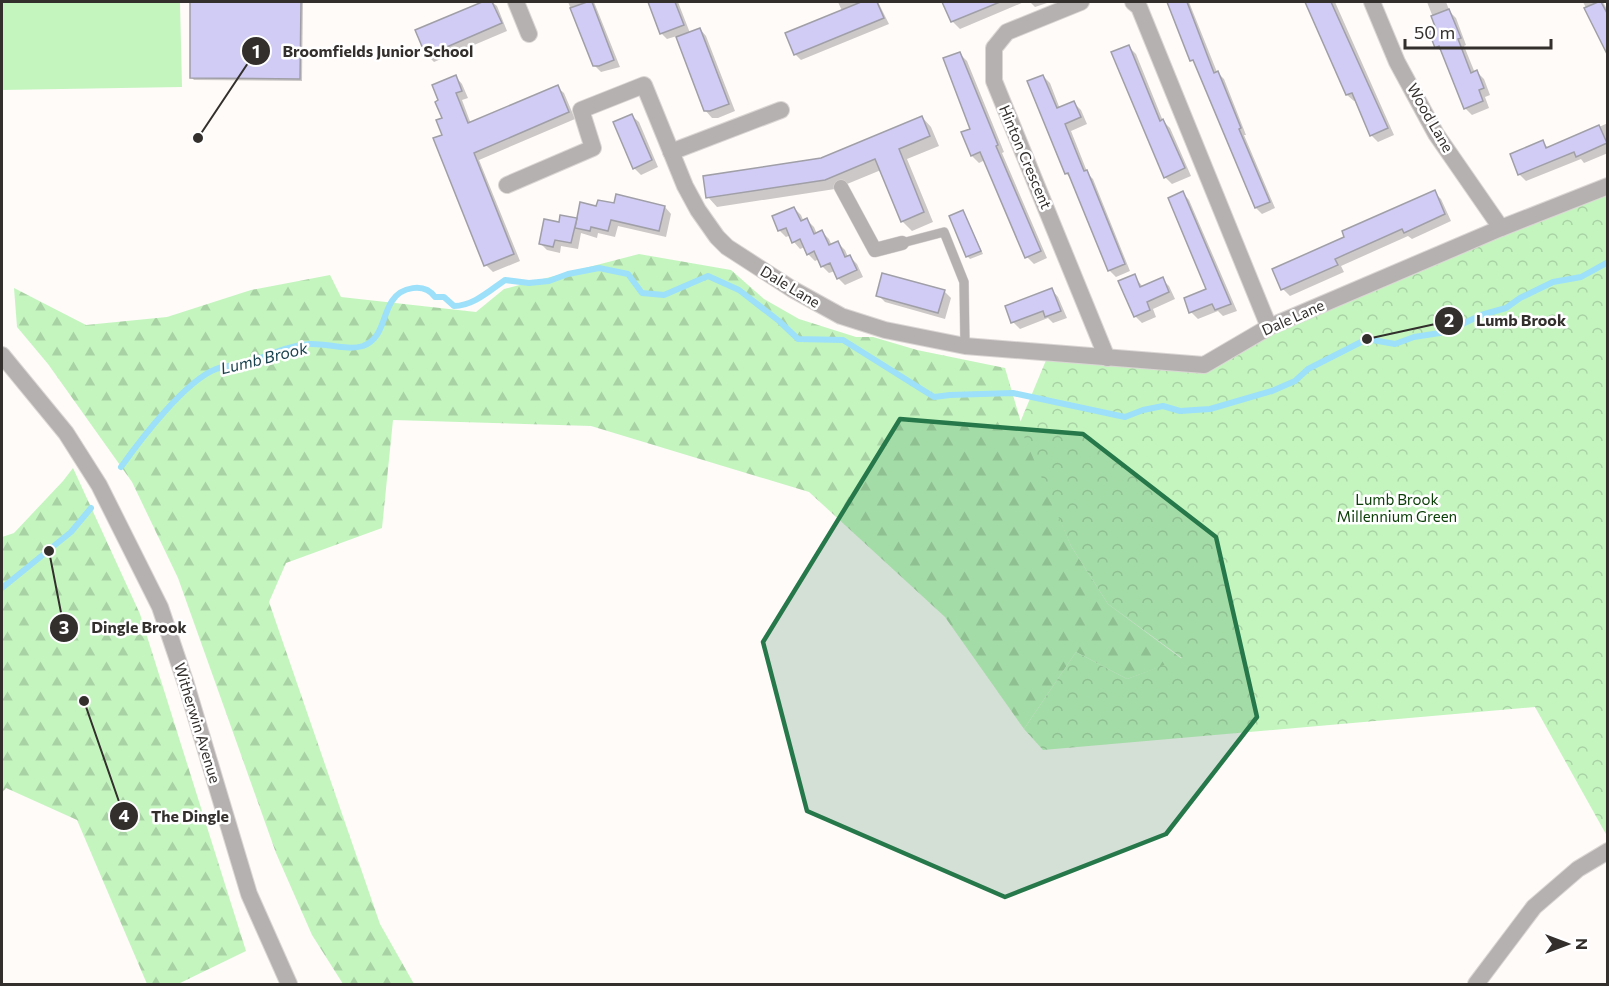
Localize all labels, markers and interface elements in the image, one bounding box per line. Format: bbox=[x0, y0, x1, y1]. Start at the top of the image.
scale bar bbox=[1405, 12, 1550, 50]
text: 50 m bbox=[1414, 21, 1455, 43]
callout: Broomfields Junior School bbox=[241, 34, 486, 68]
text: 1 bbox=[252, 40, 260, 62]
text: Broomfields Junior School bbox=[283, 41, 473, 60]
street label: Wood Lane bbox=[1404, 80, 1458, 155]
street label: Hinton Crescent bbox=[996, 102, 1056, 211]
street label: Dale Lane bbox=[757, 261, 824, 311]
street label: Dale Lane bbox=[1259, 295, 1327, 339]
callout: Lumb Brook bbox=[1434, 304, 1578, 338]
text: 2 bbox=[1444, 309, 1454, 331]
text: Lumb Brook bbox=[1476, 310, 1567, 329]
water label: Lumb Brook bbox=[218, 337, 310, 377]
park label: Lumb Brook Millennium Green bbox=[1337, 490, 1457, 525]
callout: Dingle Brook bbox=[49, 611, 199, 645]
text: 3 bbox=[59, 616, 69, 638]
text: Dingle Brook bbox=[91, 617, 187, 636]
street label: Witherwin Avenue bbox=[171, 660, 225, 785]
callout: The Dingle bbox=[109, 799, 241, 833]
text: 4 bbox=[118, 804, 130, 826]
text: The Dingle bbox=[151, 806, 229, 825]
north arrow bbox=[1537, 914, 1597, 974]
text: N bbox=[1573, 938, 1592, 950]

